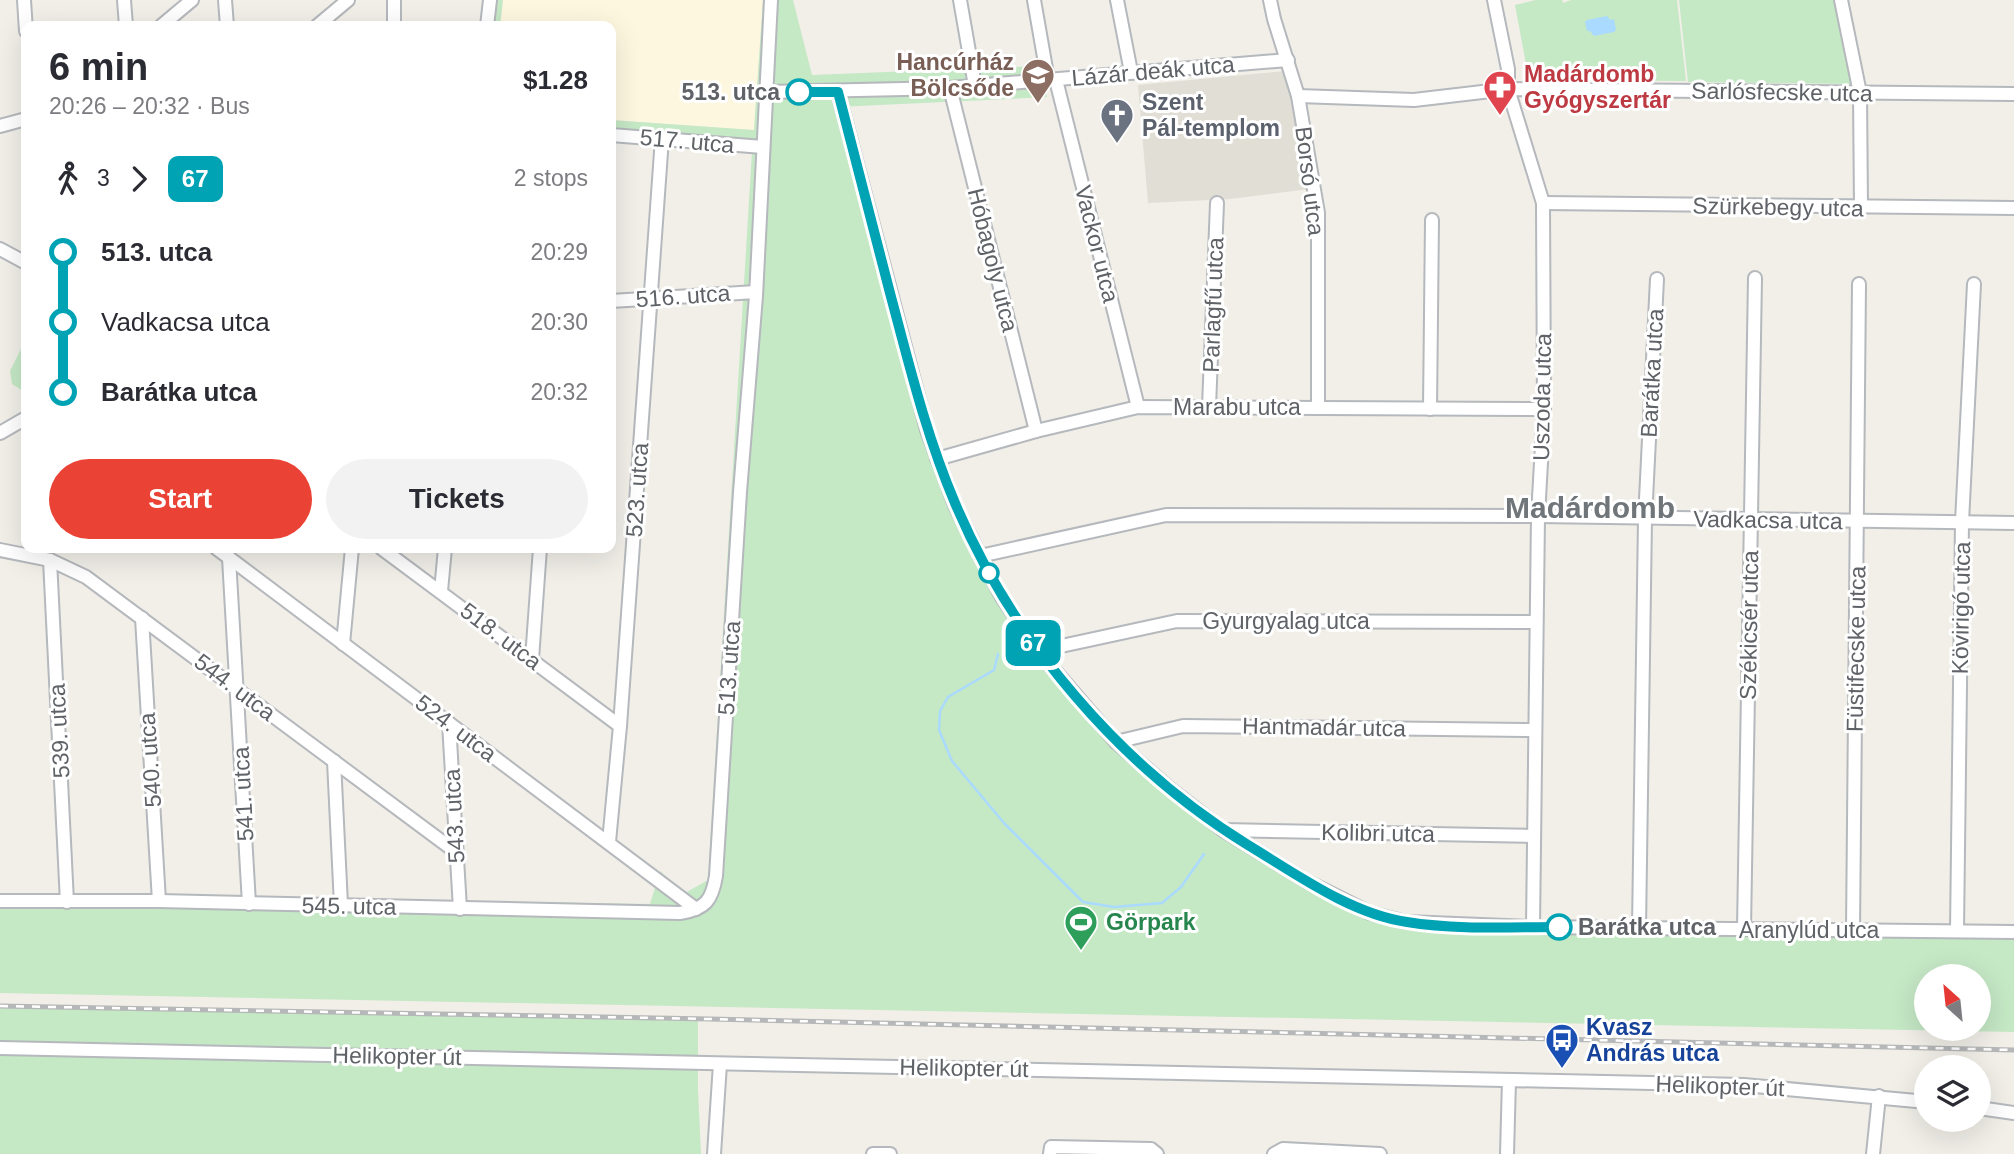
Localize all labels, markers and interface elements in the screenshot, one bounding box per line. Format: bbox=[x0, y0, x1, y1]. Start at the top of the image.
text: 6 min bbox=[49, 46, 148, 88]
place label: Hancúrház Bölcsőde bbox=[896, 49, 1014, 101]
street label: Lázár deák utca bbox=[1070, 51, 1236, 91]
school or university icon: Hancúrház Bölcsőde bbox=[1019, 56, 1057, 105]
place label: Madárdomb Gyógyszertár bbox=[1524, 61, 1671, 113]
text: $1.28 bbox=[523, 65, 588, 95]
pharmacy icon: Madárdomb Gyógyszertár bbox=[1481, 68, 1519, 117]
street label: Sarlósfecske utca bbox=[1691, 77, 1873, 107]
place label: 513. utca bbox=[682, 79, 780, 105]
marker: 513. utca bbox=[786, 79, 812, 105]
place label: Szent Pál-templom bbox=[1142, 89, 1280, 141]
text: 20:26 – 20:32 · Bus bbox=[49, 93, 250, 119]
church icon: Szent Pál-templom bbox=[1098, 96, 1136, 145]
street label: 517. utca bbox=[639, 124, 735, 158]
street label: Borsó utca bbox=[1290, 125, 1330, 237]
icon: walk bbox=[49, 160, 87, 198]
icon: forward bbox=[120, 160, 158, 198]
text: 3 bbox=[97, 165, 110, 191]
text: 67 bbox=[182, 165, 209, 192]
text: 2 stops bbox=[514, 165, 588, 191]
street label: Vackor utca bbox=[1070, 183, 1124, 305]
street label: Hóbagoly utca bbox=[963, 186, 1023, 335]
street label: Szürkebegy utca bbox=[1692, 193, 1864, 221]
text: 513. utca bbox=[101, 237, 212, 267]
street label: Parlagfű utca bbox=[1198, 237, 1228, 373]
text: 20:29 bbox=[530, 239, 588, 265]
street label: 516. utca bbox=[635, 280, 731, 312]
text: Vadkacsa utca bbox=[101, 307, 270, 337]
street label: Barátka utca bbox=[1636, 308, 1668, 438]
text: 20:30 bbox=[530, 309, 588, 335]
street label: Uszoda utca bbox=[1528, 333, 1556, 461]
text: Barátka utca bbox=[101, 377, 257, 407]
text: 20:32 bbox=[530, 379, 588, 405]
street label: Marabu utca bbox=[1173, 394, 1301, 420]
street label: 523. utca bbox=[621, 442, 653, 538]
button: Start bbox=[49, 459, 312, 539]
button: Tickets bbox=[326, 459, 588, 539]
district label: Madárdomb bbox=[1505, 491, 1675, 524]
street label: Vadkacsa utca bbox=[1693, 506, 1843, 534]
street label: Kövirigó utca bbox=[1947, 541, 1975, 675]
street label: Székicsér utca bbox=[1735, 550, 1763, 700]
unlabelled marker bbox=[979, 563, 999, 583]
street label: Füstifecske utca bbox=[1842, 565, 1870, 732]
street label: 518. utca bbox=[455, 597, 547, 675]
street label: Gyurgyalag utca bbox=[1202, 608, 1370, 634]
street label: 513. utca bbox=[713, 620, 745, 716]
line badge: 67 bbox=[1002, 620, 1064, 666]
text: 67 bbox=[1020, 629, 1046, 656]
street label: 544. utca bbox=[189, 648, 281, 726]
street label: 539. utca bbox=[44, 683, 74, 779]
street label: 524. utca bbox=[410, 689, 502, 767]
street label: 540. utca bbox=[134, 712, 166, 808]
street label: Hantmadár utca bbox=[1242, 713, 1406, 741]
street label: 541. utca bbox=[228, 746, 258, 842]
street label: 543. utca bbox=[439, 768, 469, 864]
street label: Kolibri utca bbox=[1321, 819, 1435, 847]
street label: 545. utca bbox=[301, 892, 397, 920]
sports icon: Görpark bbox=[1062, 903, 1100, 952]
place label: Görpark bbox=[1106, 909, 1196, 935]
marker: Barátka utca bbox=[1546, 914, 1572, 940]
place label: Barátka utca bbox=[1578, 914, 1716, 940]
street label: Aranylúd utca bbox=[1739, 917, 1880, 943]
north arrow bbox=[1914, 964, 1992, 1041]
map controls bbox=[1914, 964, 1991, 1132]
place label: Kvasz András utca bbox=[1586, 1014, 1719, 1066]
bus stop icon: Kvasz András utca bbox=[1543, 1021, 1581, 1070]
street label: Helikopter út bbox=[332, 1042, 462, 1070]
street label: Helikopter út bbox=[899, 1054, 1029, 1082]
button: layers bbox=[1914, 1055, 1991, 1132]
street label: Helikopter út bbox=[1655, 1071, 1786, 1101]

